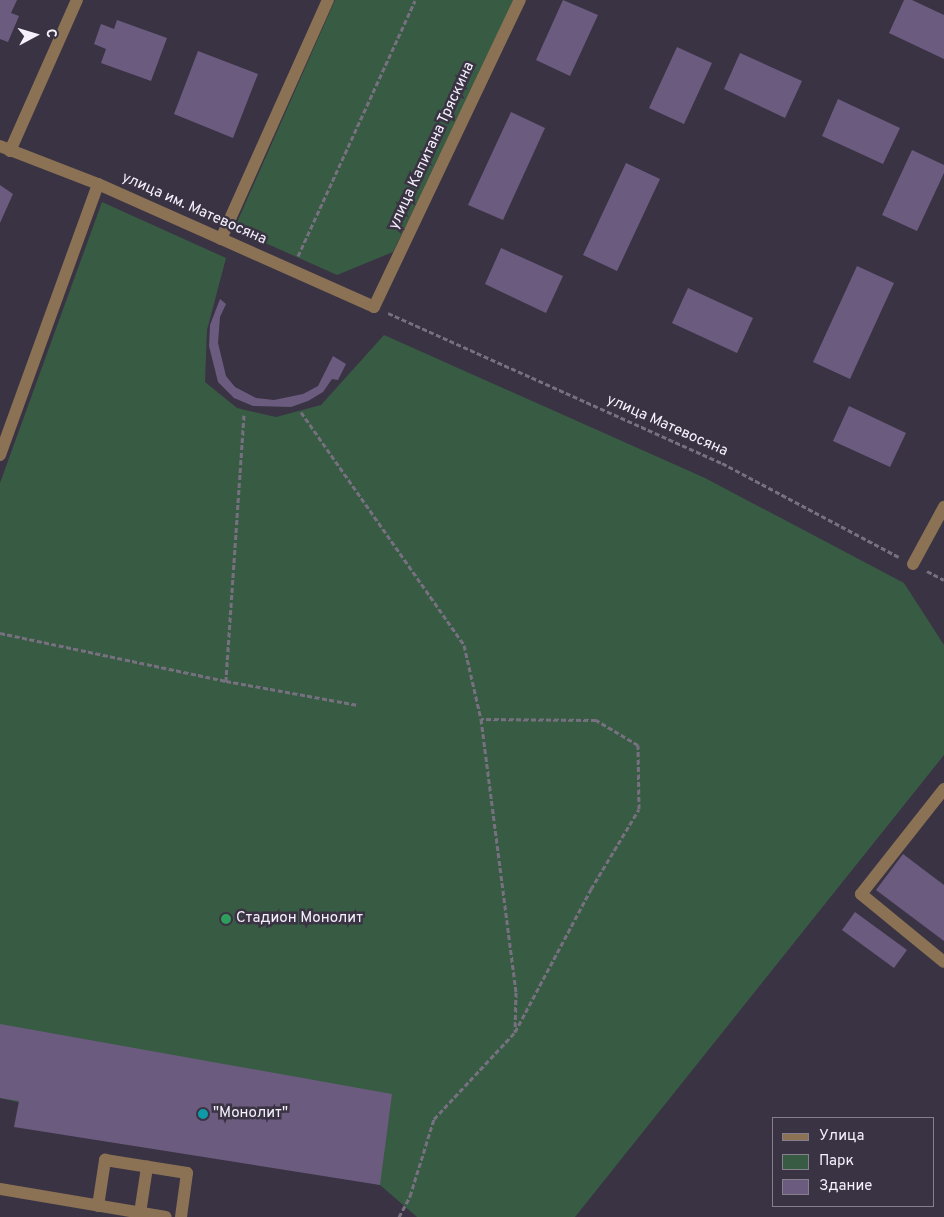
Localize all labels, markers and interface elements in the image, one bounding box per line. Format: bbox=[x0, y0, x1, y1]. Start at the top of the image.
north arrow bbox=[10, 10, 60, 60]
text: С bbox=[41, 28, 59, 39]
street label: улица Капитана Тряскина bbox=[385, 59, 479, 233]
street label: улица им. Матевосяна bbox=[119, 169, 269, 249]
street label: улица Матевосяна bbox=[604, 391, 730, 461]
place label: Стадион Монолит bbox=[236, 910, 363, 928]
marker: Стадион Монолит bbox=[220, 913, 232, 925]
place label: "Монолит" bbox=[213, 1105, 288, 1123]
marker: "Монолит" bbox=[197, 1108, 209, 1120]
legend bbox=[772, 1117, 934, 1207]
text: Улица bbox=[819, 1127, 864, 1146]
text: Парк bbox=[819, 1152, 854, 1171]
text: Здание bbox=[819, 1177, 872, 1196]

